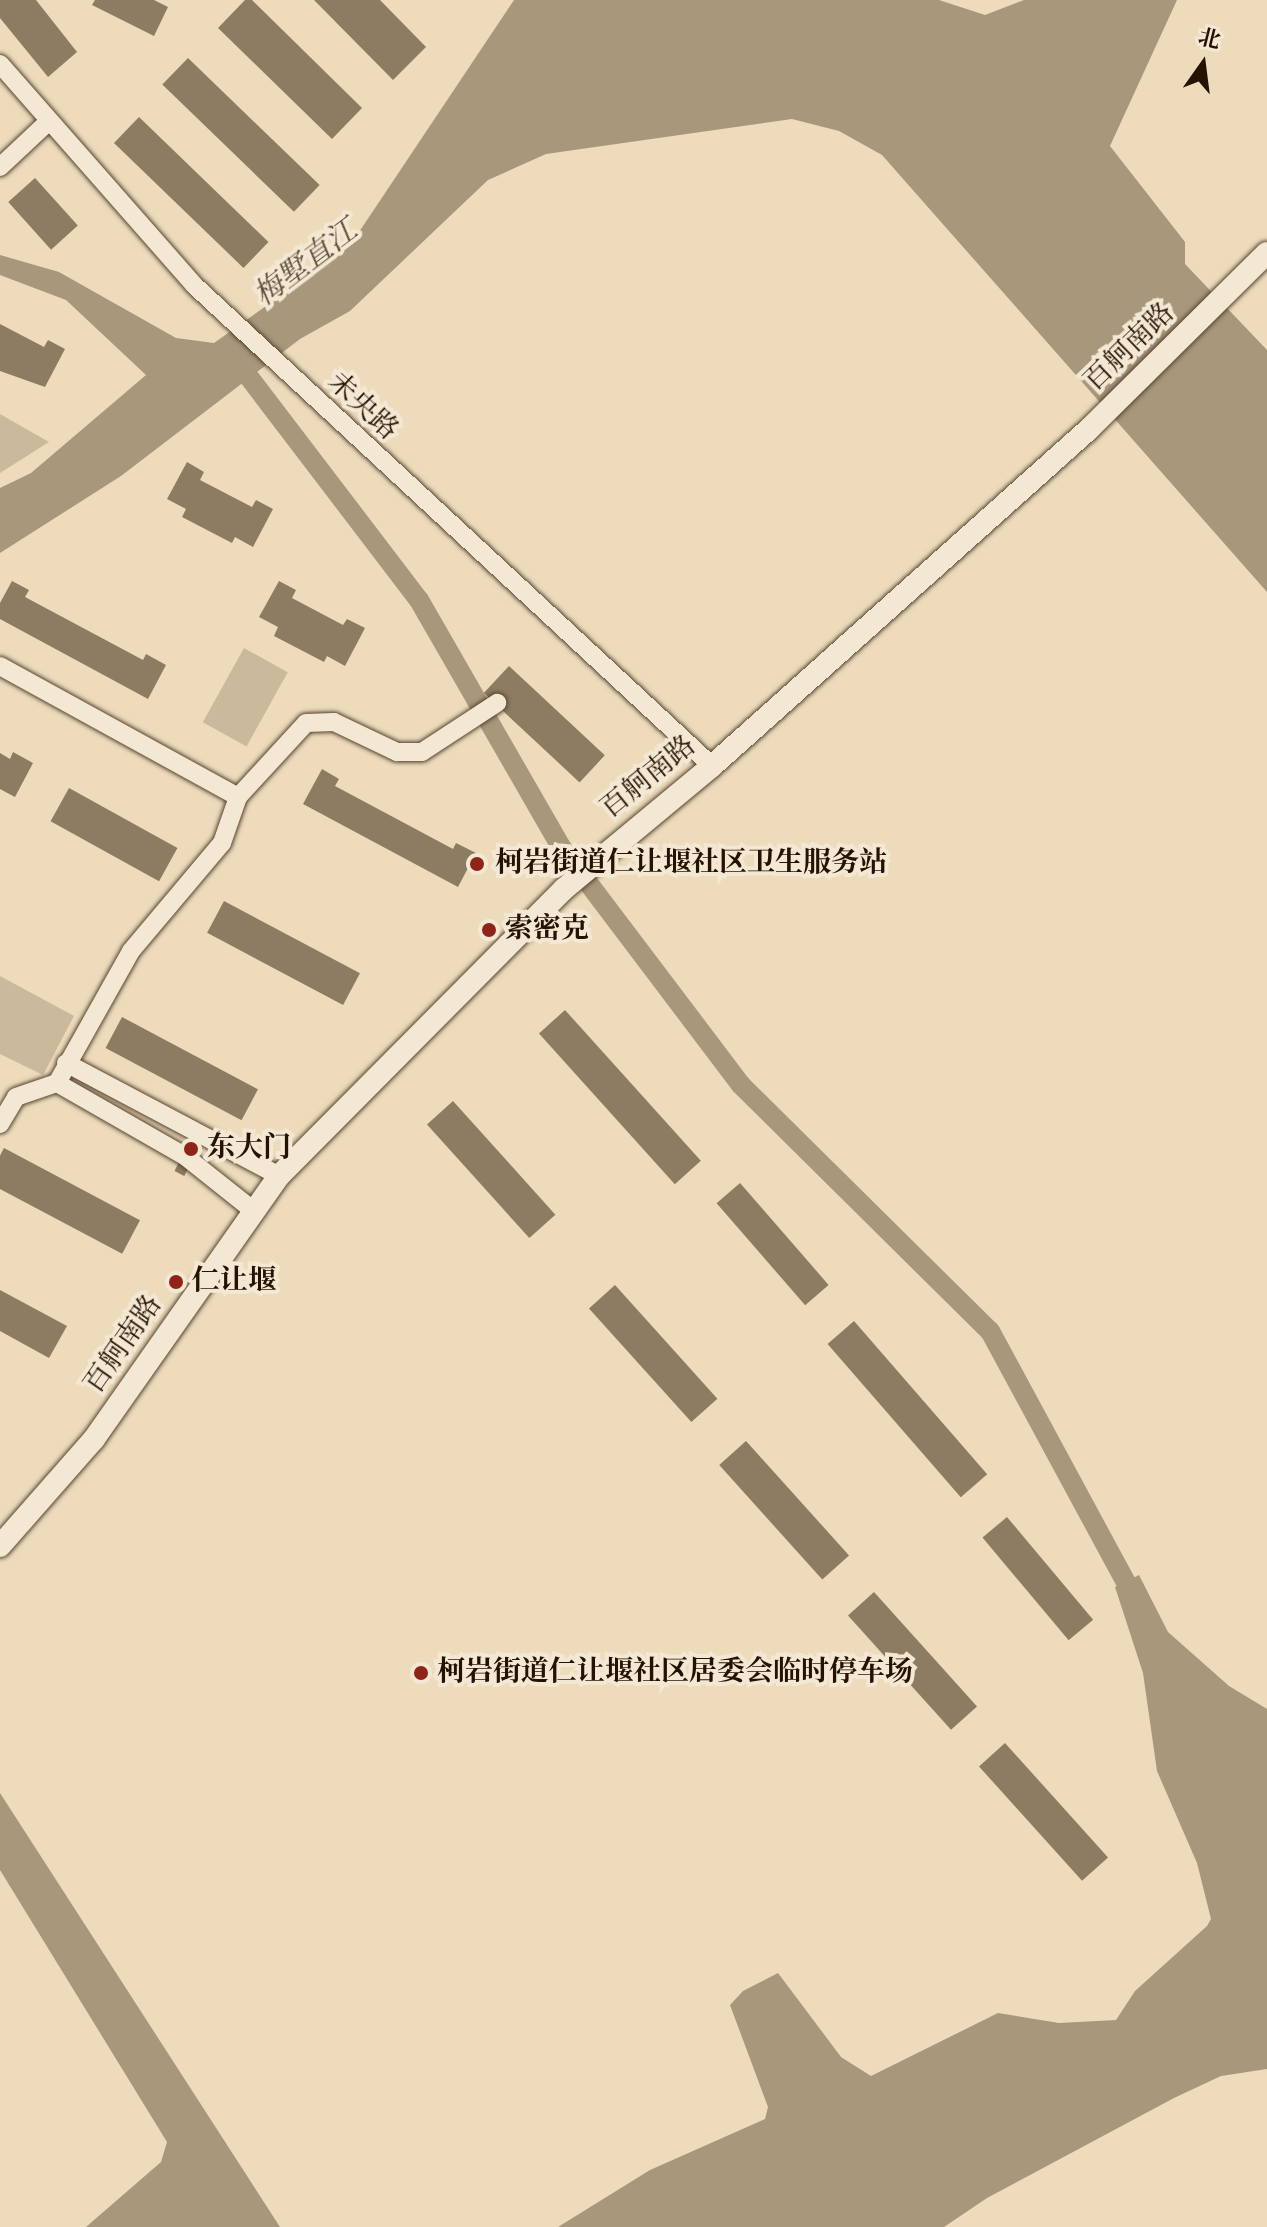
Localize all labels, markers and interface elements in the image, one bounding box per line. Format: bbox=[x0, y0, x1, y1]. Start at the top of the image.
text: 北 bbox=[1194, 23, 1223, 59]
north arrow bbox=[1163, 24, 1243, 104]
water label: 梅墅直江 bbox=[248, 215, 366, 315]
street label: 百舸南路 bbox=[1078, 297, 1182, 399]
street label: 未央路 bbox=[320, 366, 404, 448]
street label: 百舸南路 bbox=[595, 730, 703, 826]
place label: 柯岩街道仁让堰社区卫生服务站 bbox=[495, 847, 887, 881]
marker: 柯岩街道仁让堰社区卫生服务站 bbox=[466, 853, 488, 875]
place label: 索密克 bbox=[505, 913, 589, 947]
marker: 索密克 bbox=[480, 921, 498, 939]
place label: 东大门 bbox=[207, 1132, 291, 1166]
marker: 东大门 bbox=[182, 1140, 200, 1158]
place label: 仁让堰 bbox=[192, 1265, 276, 1299]
marker: 仁让堰 bbox=[167, 1273, 185, 1291]
street label: 百舸南路 bbox=[78, 1289, 170, 1401]
place label: 柯岩街道仁让堰社区居委会临时停车场 bbox=[437, 1656, 913, 1690]
marker: 柯岩街道仁让堰社区居委会临时停车场 bbox=[412, 1664, 430, 1682]

